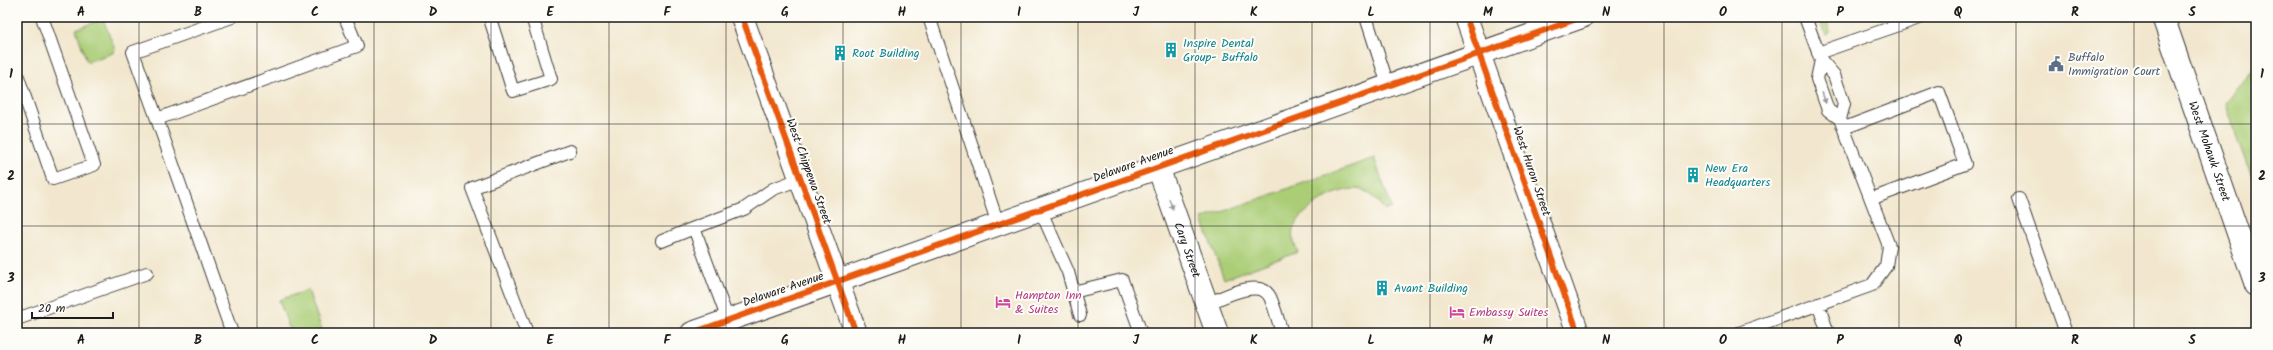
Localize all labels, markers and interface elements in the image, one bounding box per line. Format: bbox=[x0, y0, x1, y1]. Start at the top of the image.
text: A bbox=[77, 2, 85, 23]
text: B bbox=[194, 2, 202, 23]
text: C bbox=[311, 2, 319, 23]
text: D bbox=[429, 2, 438, 23]
text: E bbox=[546, 2, 554, 23]
text: F bbox=[663, 2, 671, 23]
text: G bbox=[781, 2, 789, 23]
text: H bbox=[898, 2, 907, 23]
text: I bbox=[1017, 2, 1021, 23]
text: J bbox=[1133, 2, 1140, 23]
text: K bbox=[1250, 2, 1258, 23]
text: L bbox=[1367, 2, 1375, 23]
text: M bbox=[1483, 2, 1493, 23]
text: N bbox=[1602, 2, 1611, 23]
text: O bbox=[1719, 2, 1727, 23]
text: P bbox=[1836, 2, 1844, 23]
text: Q bbox=[1954, 2, 1963, 23]
text: R bbox=[2071, 2, 2079, 23]
text: S bbox=[2188, 2, 2196, 23]
place label: Inspire Dental Group- Buffalo bbox=[1183, 34, 1258, 67]
building icon: Inspire Dental Group- Buffalo bbox=[1162, 41, 1180, 59]
building icon: Root Building bbox=[831, 44, 849, 62]
place label: Root Building bbox=[852, 44, 920, 63]
place label: Buffalo Immigration Court bbox=[2068, 48, 2160, 81]
public building icon: Buffalo Immigration Court bbox=[2047, 55, 2065, 73]
text: 1 bbox=[9, 64, 13, 85]
text: 1 bbox=[2260, 64, 2264, 85]
one-way arrow bbox=[1821, 92, 1827, 104]
street label: West Mohawk Street bbox=[2183, 98, 2235, 205]
street label: West Chippewa Street bbox=[781, 115, 837, 227]
street label: West Huron Street bbox=[1507, 124, 1556, 219]
street label: Delaware Avenue bbox=[1090, 141, 1177, 188]
place label: New Era Headquarters bbox=[1705, 159, 1770, 192]
text: 2 bbox=[7, 166, 15, 187]
building icon: New Era Headquarters bbox=[1684, 166, 1702, 184]
text: 2 bbox=[2258, 166, 2266, 187]
one-way arrow bbox=[1169, 198, 1175, 210]
street label: Cary Street bbox=[1168, 220, 1206, 281]
street label: Delaware Avenue bbox=[740, 266, 827, 312]
text: 3 bbox=[6, 268, 15, 289]
text: 3 bbox=[2257, 268, 2266, 289]
building icon: Avant Building bbox=[1373, 279, 1391, 297]
place label: Avant Building bbox=[1394, 279, 1468, 298]
place label: Hampton Inn & Suites bbox=[1015, 286, 1082, 319]
hotel icon: Hampton Inn & Suites bbox=[994, 293, 1012, 311]
scale bar bbox=[32, 294, 113, 320]
text: 20 m bbox=[38, 299, 66, 318]
hotel icon: Embassy Suites bbox=[1448, 303, 1466, 321]
place label: Embassy Suites bbox=[1469, 303, 1548, 322]
text: A bbox=[77, 330, 85, 350]
text: B bbox=[194, 330, 202, 350]
text: C bbox=[311, 330, 319, 350]
text: D bbox=[429, 330, 438, 350]
text: E bbox=[546, 330, 554, 350]
text: F bbox=[663, 330, 671, 350]
text: G bbox=[781, 330, 789, 350]
text: H bbox=[898, 330, 907, 350]
text: I bbox=[1017, 330, 1021, 350]
text: J bbox=[1133, 330, 1140, 350]
text: K bbox=[1250, 330, 1258, 350]
text: L bbox=[1367, 330, 1375, 350]
text: M bbox=[1483, 330, 1493, 350]
text: N bbox=[1602, 330, 1611, 350]
text: O bbox=[1719, 330, 1727, 350]
text: P bbox=[1836, 330, 1844, 350]
text: Q bbox=[1954, 330, 1963, 350]
text: R bbox=[2071, 330, 2079, 350]
text: S bbox=[2188, 330, 2196, 350]

